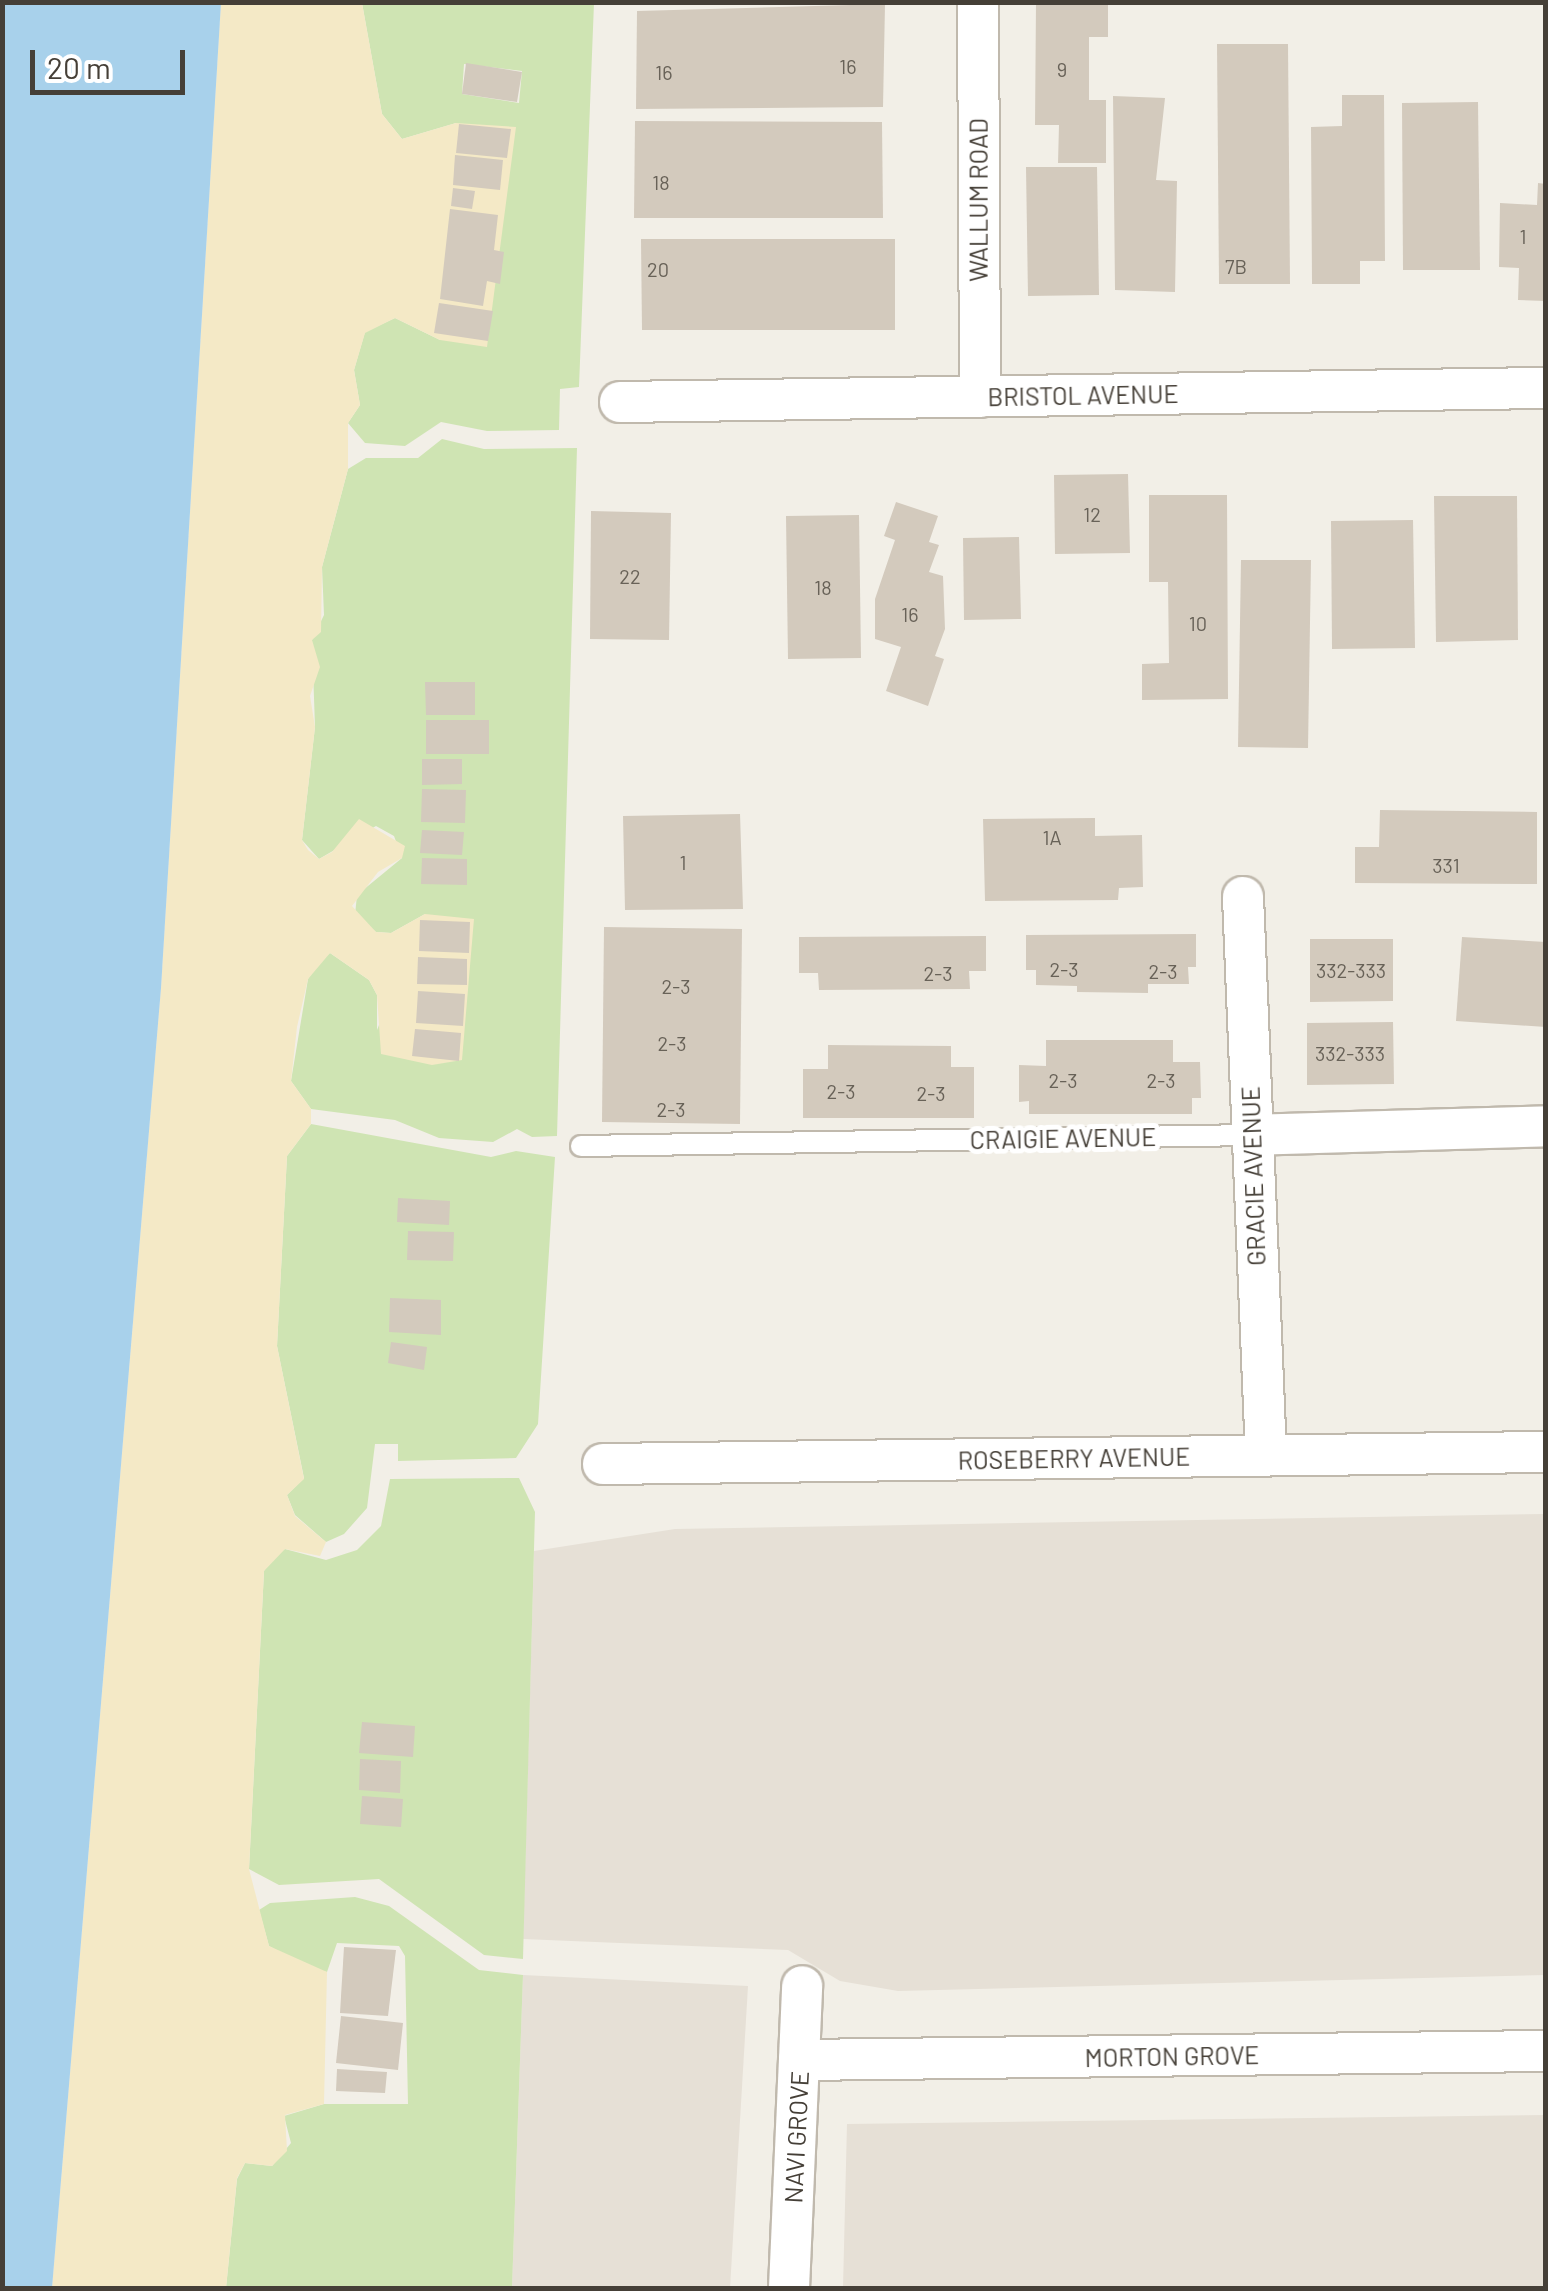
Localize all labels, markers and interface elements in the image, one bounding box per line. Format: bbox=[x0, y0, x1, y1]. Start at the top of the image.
scale bar bbox=[35, 30, 190, 92]
text: 20 m bbox=[47, 49, 111, 85]
house number: 16 bbox=[839, 54, 857, 78]
house number: 9 bbox=[1057, 57, 1067, 81]
house number: 16 bbox=[655, 60, 673, 84]
street label: WALLUM ROAD bbox=[963, 118, 993, 282]
house number: 18 bbox=[652, 170, 670, 194]
house number: 1 bbox=[1520, 224, 1526, 248]
house number: 7B bbox=[1225, 254, 1247, 278]
house number: 20 bbox=[647, 257, 669, 281]
street label: BRISTOL AVENUE bbox=[987, 378, 1179, 412]
house number: 12 bbox=[1083, 502, 1101, 526]
house number: 22 bbox=[619, 564, 641, 588]
house number: 18 bbox=[814, 575, 832, 599]
house number: 16 bbox=[901, 602, 919, 626]
house number: 10 bbox=[1189, 611, 1207, 635]
house number: 1A bbox=[1042, 825, 1062, 849]
house number: 1 bbox=[680, 850, 686, 874]
house number: 331 bbox=[1432, 853, 1460, 877]
house number: 2-3 bbox=[1050, 957, 1078, 981]
house number: 332-333 bbox=[1316, 958, 1386, 982]
house number: 2-3 bbox=[1149, 959, 1177, 983]
house number: 2-3 bbox=[924, 961, 952, 985]
house number: 2-3 bbox=[662, 974, 690, 998]
house number: 2-3 bbox=[658, 1031, 686, 1055]
house number: 332-333 bbox=[1315, 1041, 1385, 1065]
house number: 2-3 bbox=[1049, 1068, 1077, 1092]
house number: 2-3 bbox=[1147, 1068, 1175, 1092]
house number: 2-3 bbox=[827, 1079, 855, 1103]
house number: 2-3 bbox=[917, 1081, 945, 1105]
street label: GRACIE AVENUE bbox=[1235, 1086, 1271, 1266]
house number: 2-3 bbox=[657, 1097, 685, 1121]
street label: CRAIGIE AVENUE bbox=[969, 1121, 1157, 1155]
street label: ROSEBERRY AVENUE bbox=[957, 1441, 1191, 1475]
street label: MORTON GROVE bbox=[1084, 2039, 1260, 2073]
street label: NAVI GROVE bbox=[778, 2070, 814, 2204]

